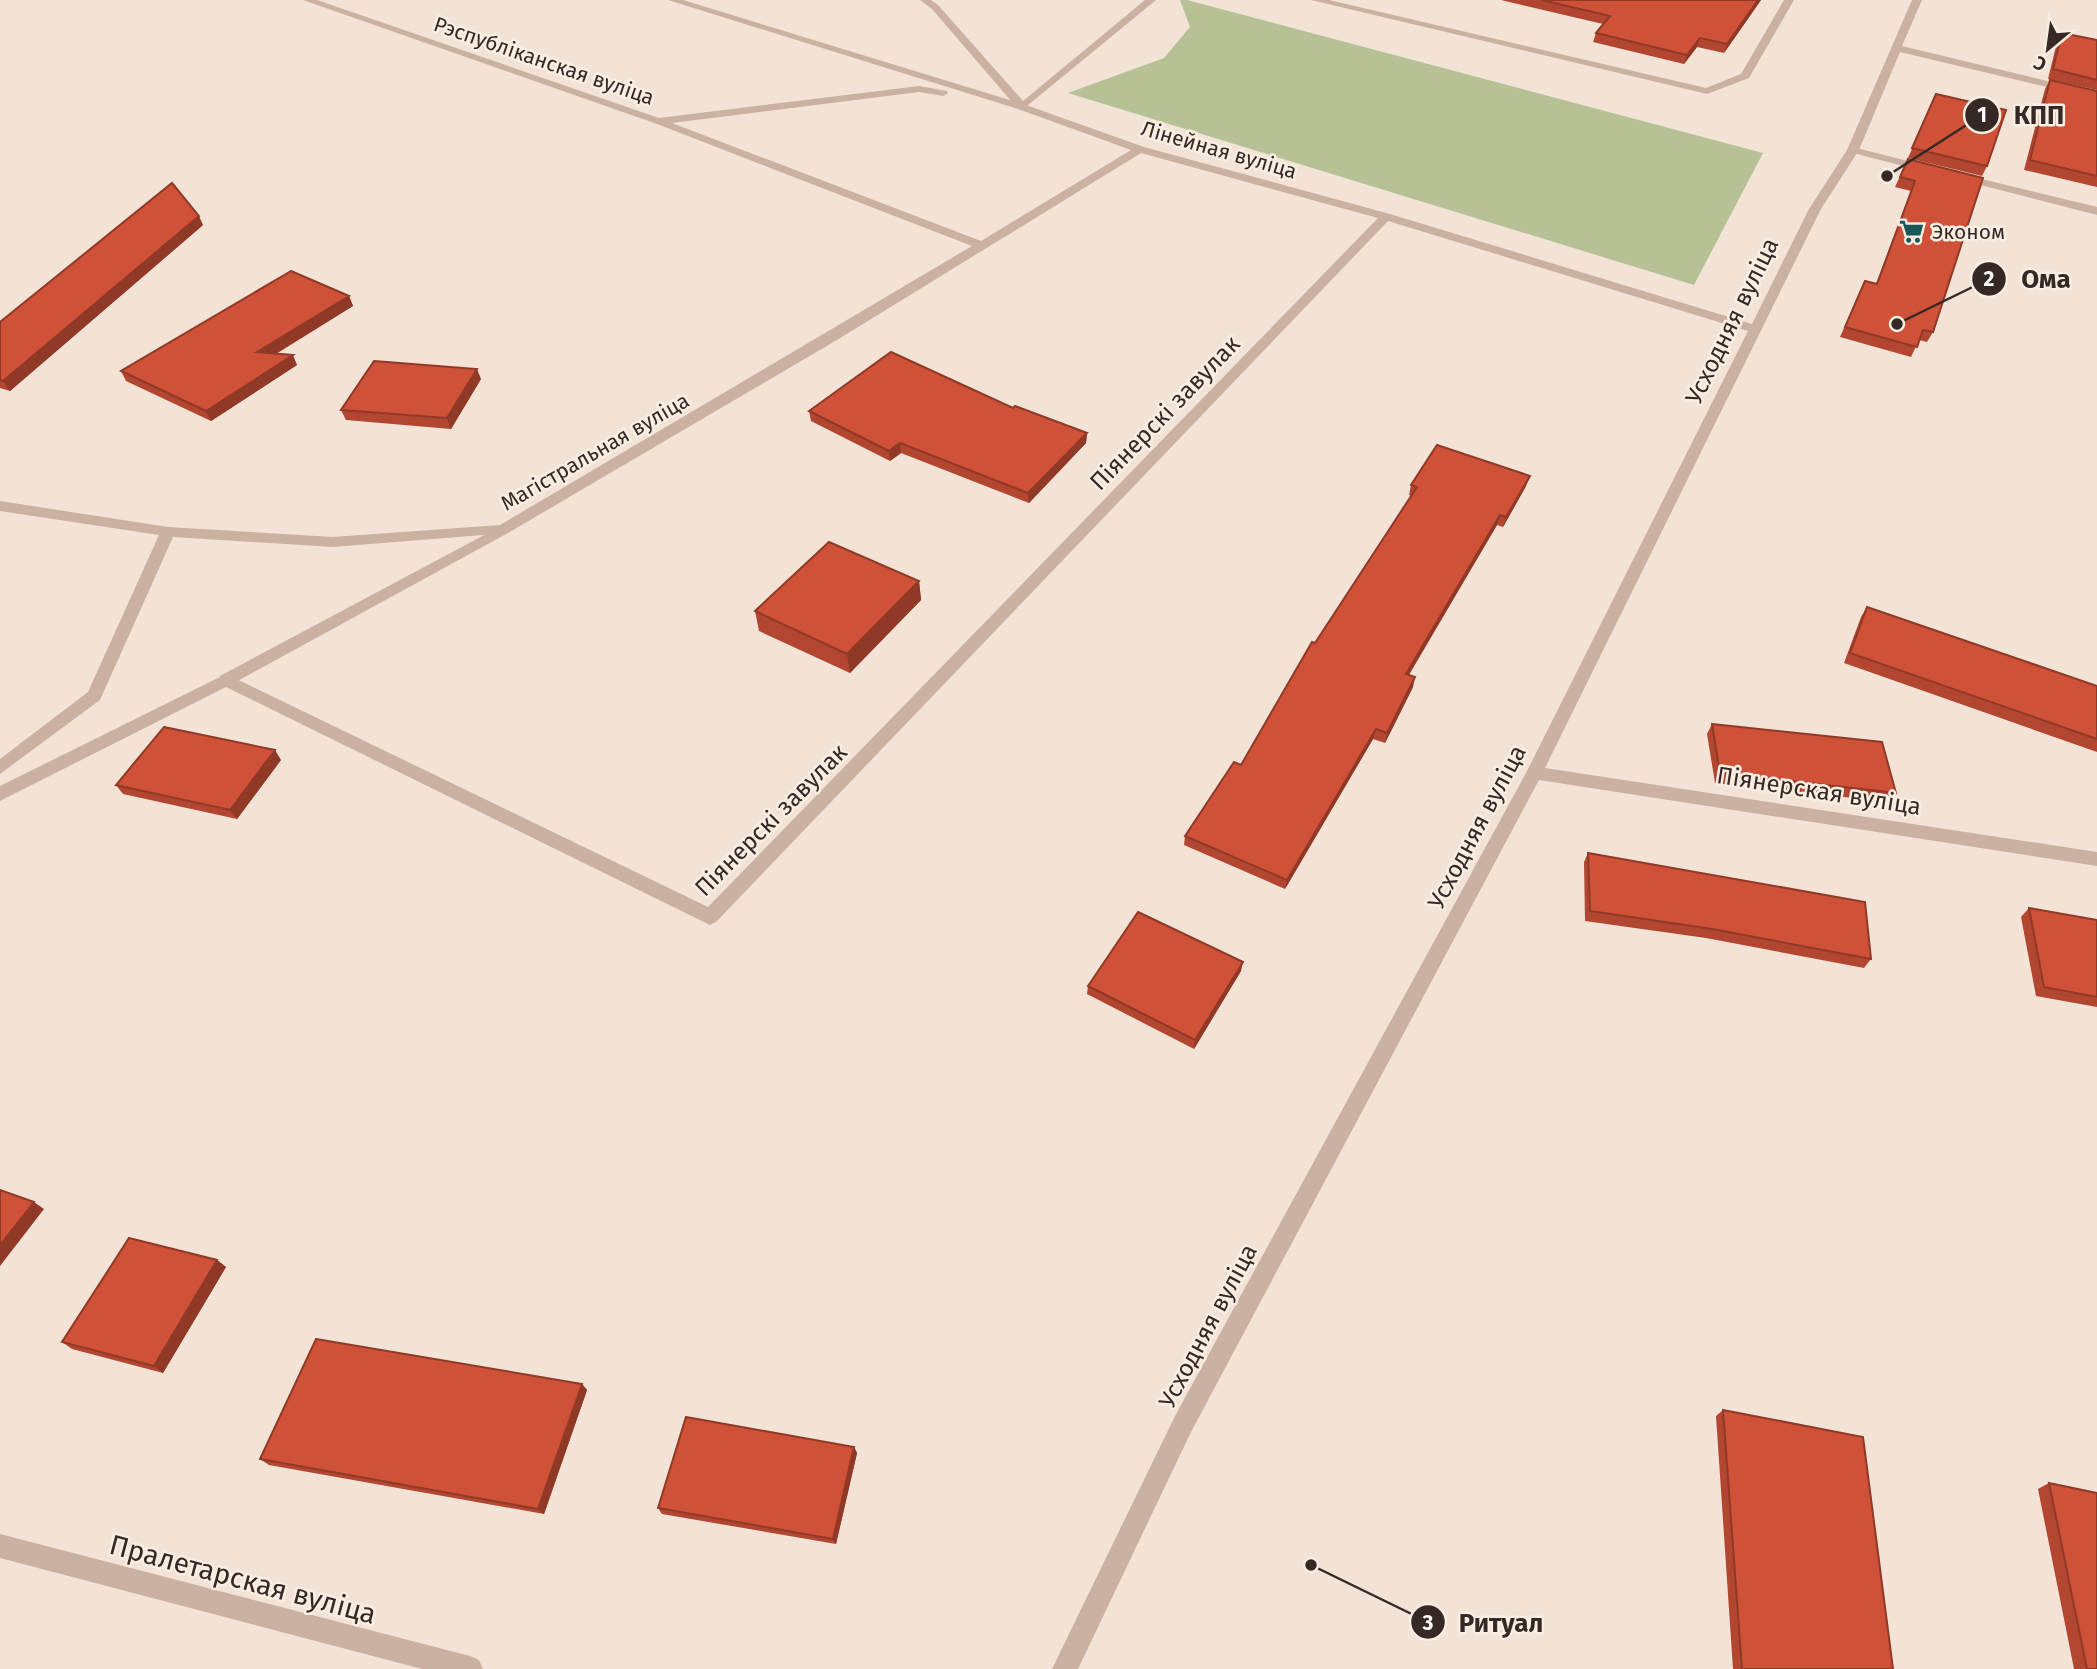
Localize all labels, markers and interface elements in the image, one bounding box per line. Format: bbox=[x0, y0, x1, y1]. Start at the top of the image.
street label: Рэспубліканская вуліца bbox=[430, 11, 658, 111]
north arrow bbox=[2013, 14, 2083, 84]
text: С bbox=[2030, 51, 2050, 76]
callout: КПП bbox=[1965, 91, 2079, 138]
text: КПП bbox=[2014, 100, 2064, 131]
text: 1 bbox=[1977, 102, 1987, 128]
street label: Лінейная вуліца bbox=[1138, 115, 1300, 185]
supermarket icon: Эконом bbox=[1898, 218, 1926, 246]
place label: Эконом bbox=[1932, 219, 2005, 245]
street label: Усходняя вуліца bbox=[1680, 233, 1784, 409]
callout: Ома bbox=[1972, 256, 2084, 303]
text: Ома bbox=[2021, 264, 2071, 295]
text: 2 bbox=[1984, 266, 1995, 292]
street label: Піянерскі завулак bbox=[1084, 330, 1246, 496]
street label: Магістральная вуліца bbox=[496, 387, 694, 517]
street label: Піянерскі завулак bbox=[689, 738, 853, 902]
street label: Усходняя вуліца bbox=[1422, 740, 1532, 914]
street label: Піянерская вуліца bbox=[1715, 761, 1923, 821]
street label: Усходняя вуліца bbox=[1153, 1239, 1263, 1413]
street label: Пралетарская вуліца bbox=[106, 1528, 380, 1631]
callout: Ритуал bbox=[1410, 1599, 1558, 1646]
text: Ритуал bbox=[1459, 1608, 1543, 1639]
text: 3 bbox=[1422, 1610, 1434, 1636]

